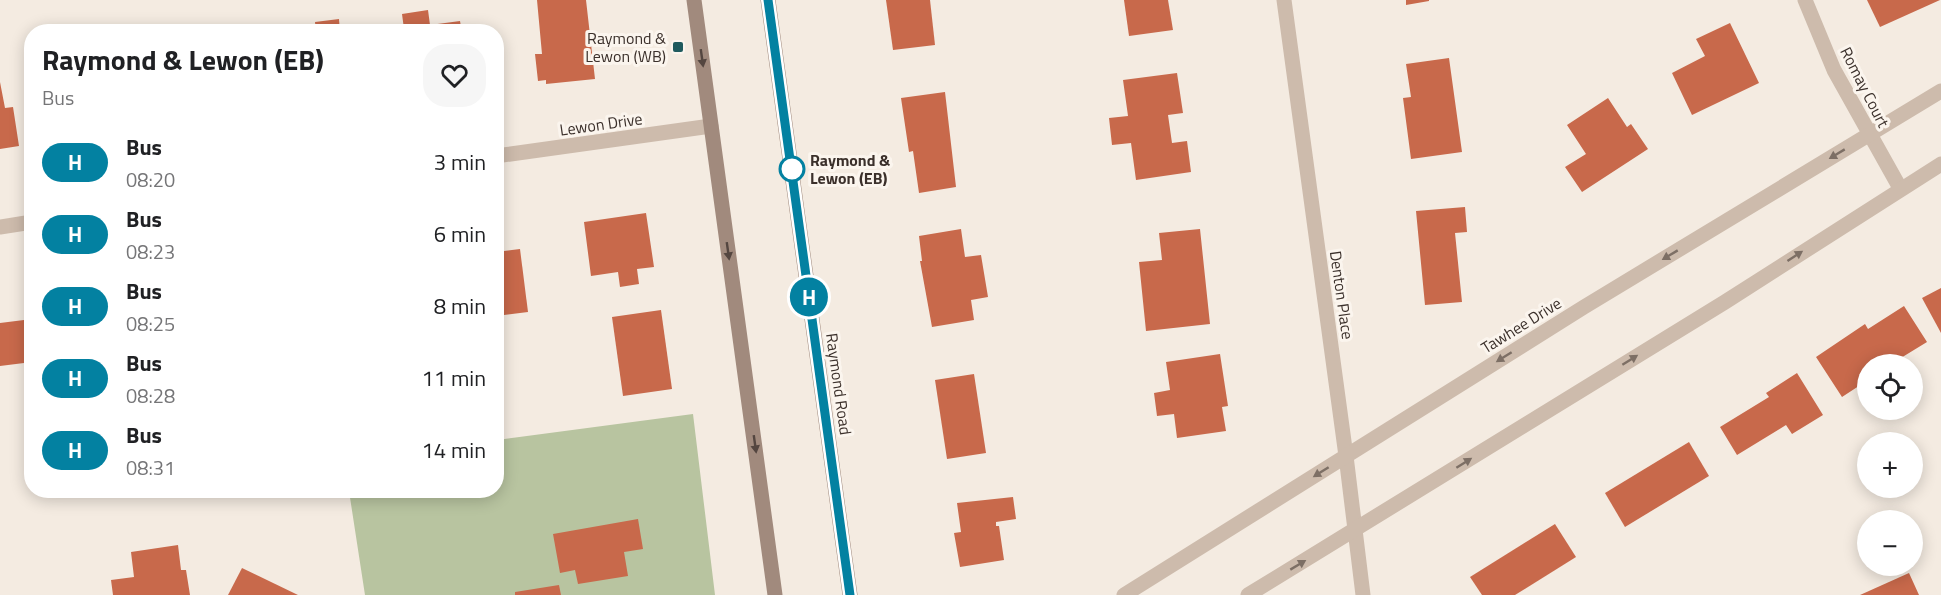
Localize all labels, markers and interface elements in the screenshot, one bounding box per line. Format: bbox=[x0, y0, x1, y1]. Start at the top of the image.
place label: Raymond & Lewon (WB) bbox=[585, 26, 666, 68]
text: Raymond & Lewon (EB) bbox=[42, 38, 324, 81]
marker: Raymond & Lewon (WB) bbox=[671, 40, 685, 54]
street label: Romay Court bbox=[1834, 43, 1896, 132]
button: heart bbox=[423, 44, 486, 107]
one-way arrow bbox=[697, 49, 706, 68]
text: Bus bbox=[42, 82, 74, 113]
street label: Lewon Drive bbox=[558, 106, 644, 142]
text: Bus bbox=[126, 130, 162, 164]
text: 3 min bbox=[434, 145, 486, 179]
text: H bbox=[68, 146, 82, 178]
place label: Raymond & Lewon (EB) bbox=[810, 148, 891, 190]
one-way arrow bbox=[1829, 148, 1845, 159]
marker: Raymond & Lewon (EB) bbox=[779, 156, 805, 182]
text: 08:20 bbox=[126, 164, 175, 195]
text: Bus bbox=[126, 202, 162, 236]
text: 6 min bbox=[434, 217, 486, 251]
text: H bbox=[68, 218, 82, 250]
text: 08:23 bbox=[126, 236, 175, 267]
one-way arrow bbox=[724, 242, 733, 261]
street label: Denton Place bbox=[1324, 249, 1360, 341]
one-way arrow bbox=[1662, 249, 1678, 260]
one-way arrow bbox=[1787, 251, 1803, 262]
text: Bus bbox=[126, 274, 162, 308]
line badge: H bbox=[790, 278, 828, 316]
text: H bbox=[802, 281, 816, 313]
text: 8 min bbox=[434, 289, 486, 323]
text: H bbox=[68, 290, 82, 322]
street label: Tawhee Drive bbox=[1476, 291, 1566, 359]
text: 08:25 bbox=[126, 308, 175, 339]
street label: Raymond Road bbox=[820, 332, 858, 436]
text: Bus bbox=[126, 346, 162, 380]
one-way arrow bbox=[1496, 351, 1512, 362]
map controls bbox=[1857, 354, 1923, 576]
button: locate bbox=[1857, 354, 1923, 420]
one-way arrow bbox=[1622, 355, 1638, 366]
text: 11 min bbox=[421, 361, 486, 395]
text: H bbox=[68, 362, 82, 394]
text: 08:28 bbox=[126, 380, 175, 411]
text: Bus bbox=[126, 418, 162, 452]
button: + bbox=[1857, 432, 1923, 498]
text: 14 min bbox=[421, 433, 486, 467]
text: H bbox=[68, 434, 82, 466]
one-way arrow bbox=[750, 435, 759, 454]
text: 08:31 bbox=[126, 452, 175, 483]
one-way arrow bbox=[1456, 457, 1472, 468]
one-way arrow bbox=[1313, 466, 1329, 477]
button: − bbox=[1857, 510, 1923, 576]
one-way arrow bbox=[1290, 559, 1306, 570]

